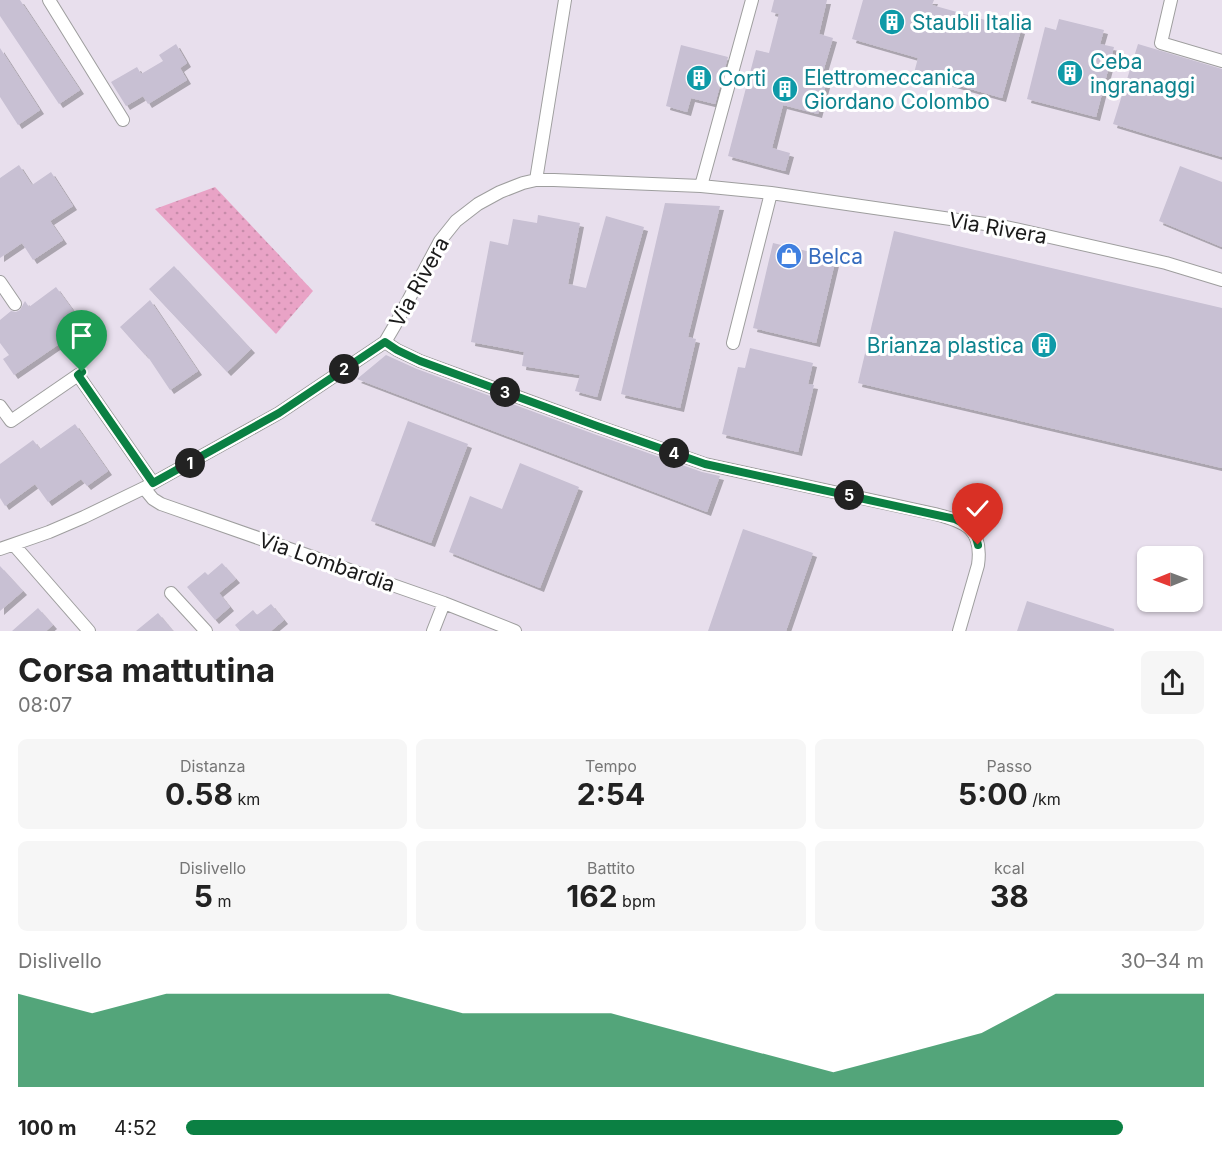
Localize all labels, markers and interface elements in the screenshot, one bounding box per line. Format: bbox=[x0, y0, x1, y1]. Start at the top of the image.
building icon: Staubli Italia bbox=[877, 7, 907, 37]
place label: Staubli Italia bbox=[912, 10, 1032, 35]
place label: Ceba ingranaggi bbox=[1090, 49, 1195, 98]
building icon: Ceba ingranaggi bbox=[1055, 58, 1085, 88]
building icon: Corti bbox=[684, 63, 714, 93]
place label: Elettromeccanica Giordano Colombo bbox=[804, 65, 990, 114]
place label: Corti bbox=[718, 66, 766, 91]
building icon: Elettromeccanica Giordano Colombo bbox=[770, 74, 800, 104]
street label: Via Rivera bbox=[947, 207, 1049, 249]
street label: Via Rivera bbox=[384, 233, 454, 331]
shop icon: Belca bbox=[774, 241, 804, 271]
place label: Belca bbox=[808, 244, 863, 269]
pin bbox=[56, 310, 107, 372]
icon: arrive bbox=[65, 319, 98, 352]
building icon: Brianza plastica bbox=[1029, 330, 1059, 360]
place label: Brianza plastica bbox=[867, 333, 1024, 358]
pin: 2 bbox=[329, 354, 359, 384]
text: 2 bbox=[339, 359, 349, 379]
pin: 3 bbox=[490, 377, 520, 407]
text: 3 bbox=[500, 382, 510, 402]
pin: 4 bbox=[659, 438, 689, 468]
text: 4 bbox=[669, 443, 679, 463]
pin: 1 bbox=[175, 448, 205, 478]
text: 1 bbox=[187, 453, 193, 473]
pin: 5 bbox=[834, 480, 864, 510]
pin bbox=[952, 483, 1003, 545]
text: 5 bbox=[844, 485, 854, 505]
icon: check bbox=[961, 492, 994, 525]
street label: Via Lombardia bbox=[256, 527, 398, 597]
north arrow bbox=[1137, 546, 1203, 612]
map controls bbox=[1137, 546, 1203, 612]
text: Corsa mattutina bbox=[18, 650, 275, 690]
button: share bbox=[1141, 651, 1204, 714]
text: 08:07 bbox=[18, 693, 72, 717]
text: Distanza bbox=[180, 756, 245, 776]
text: Tempo bbox=[585, 756, 637, 776]
text: Passo bbox=[986, 756, 1032, 776]
text: 0.58 bbox=[165, 776, 233, 812]
text: 2:54 bbox=[577, 776, 645, 812]
text: 5:00 bbox=[958, 776, 1028, 812]
text: km bbox=[233, 789, 260, 809]
text: /km bbox=[1028, 789, 1061, 809]
text: Dislivello bbox=[179, 858, 246, 878]
text: Battito bbox=[587, 858, 635, 878]
text: kcal bbox=[994, 858, 1025, 878]
text: 5 bbox=[194, 878, 213, 914]
text: 162 bbox=[566, 878, 618, 914]
text: 38 bbox=[990, 878, 1029, 914]
text: m bbox=[213, 891, 232, 911]
text: bpm bbox=[618, 891, 656, 911]
text: Dislivello bbox=[18, 949, 102, 973]
text: 30–34 m bbox=[1121, 949, 1204, 973]
text: 100 m bbox=[18, 1116, 77, 1140]
text: 4:52 bbox=[114, 1116, 157, 1140]

